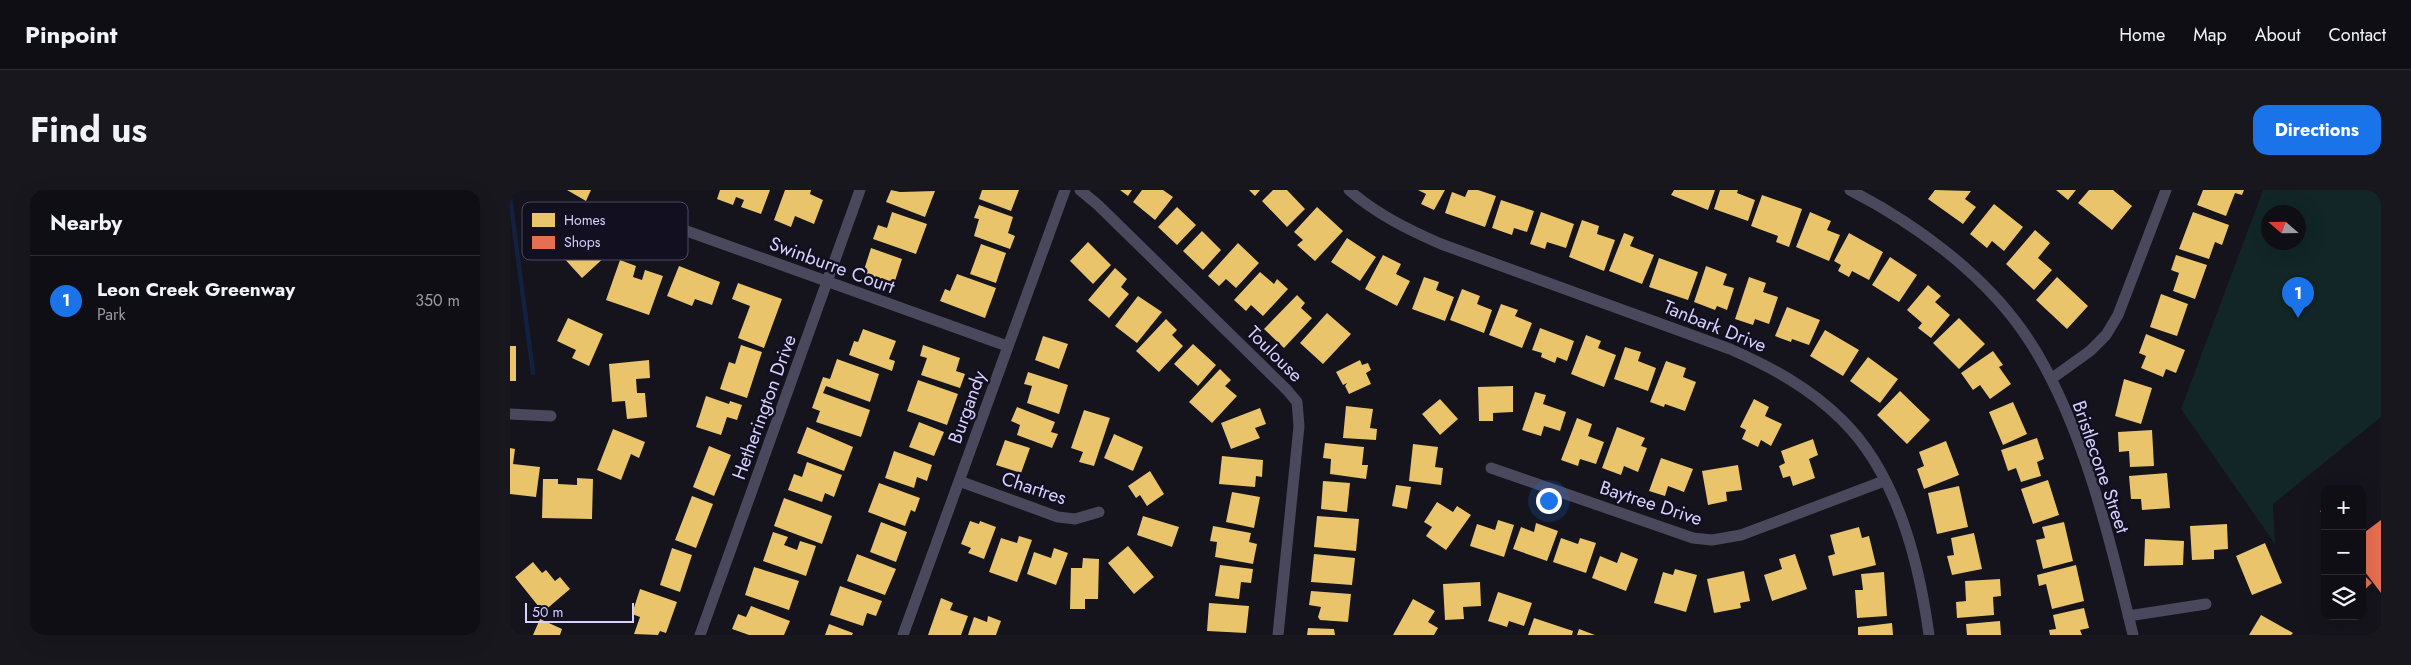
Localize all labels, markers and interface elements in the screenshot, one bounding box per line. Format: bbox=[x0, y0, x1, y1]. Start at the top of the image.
text: Pinpoint bbox=[25, 17, 117, 52]
text: Home bbox=[2119, 22, 2165, 48]
text: Map bbox=[2193, 22, 2227, 48]
text: About bbox=[2255, 22, 2300, 48]
text: Contact bbox=[2328, 22, 2386, 48]
text: Find us bbox=[30, 105, 147, 155]
button: Directions bbox=[2253, 105, 2381, 155]
legend bbox=[522, 202, 688, 260]
north arrow bbox=[2261, 205, 2306, 250]
text: Nearby bbox=[50, 208, 122, 238]
text: Homes bbox=[564, 210, 606, 230]
street label: Swinburre Court bbox=[765, 230, 899, 300]
text: Shops bbox=[564, 232, 601, 252]
text: Leon Creek Greenway bbox=[97, 276, 295, 303]
pin: 1 bbox=[2282, 277, 2314, 318]
text: 1 bbox=[62, 289, 70, 312]
text: 350 m bbox=[415, 289, 460, 312]
street label: Tanbark Drive bbox=[1659, 293, 1771, 359]
text: Park bbox=[97, 303, 126, 326]
street label: Toulouse bbox=[1241, 320, 1309, 388]
street label: Hetherington Drive bbox=[725, 330, 803, 483]
street label: Burgandy bbox=[941, 366, 993, 447]
street label: Bristlecone Street bbox=[2066, 397, 2136, 537]
street label: Chartres bbox=[998, 465, 1070, 511]
street label: Baytree Drive bbox=[1596, 474, 1706, 532]
map controls bbox=[2321, 485, 2366, 620]
button: + bbox=[2321, 485, 2366, 530]
your location bbox=[1536, 488, 1562, 514]
button: − bbox=[2321, 530, 2366, 575]
button: layers bbox=[2321, 575, 2366, 620]
scale bar bbox=[525, 600, 634, 623]
text: 50 m bbox=[532, 602, 563, 622]

